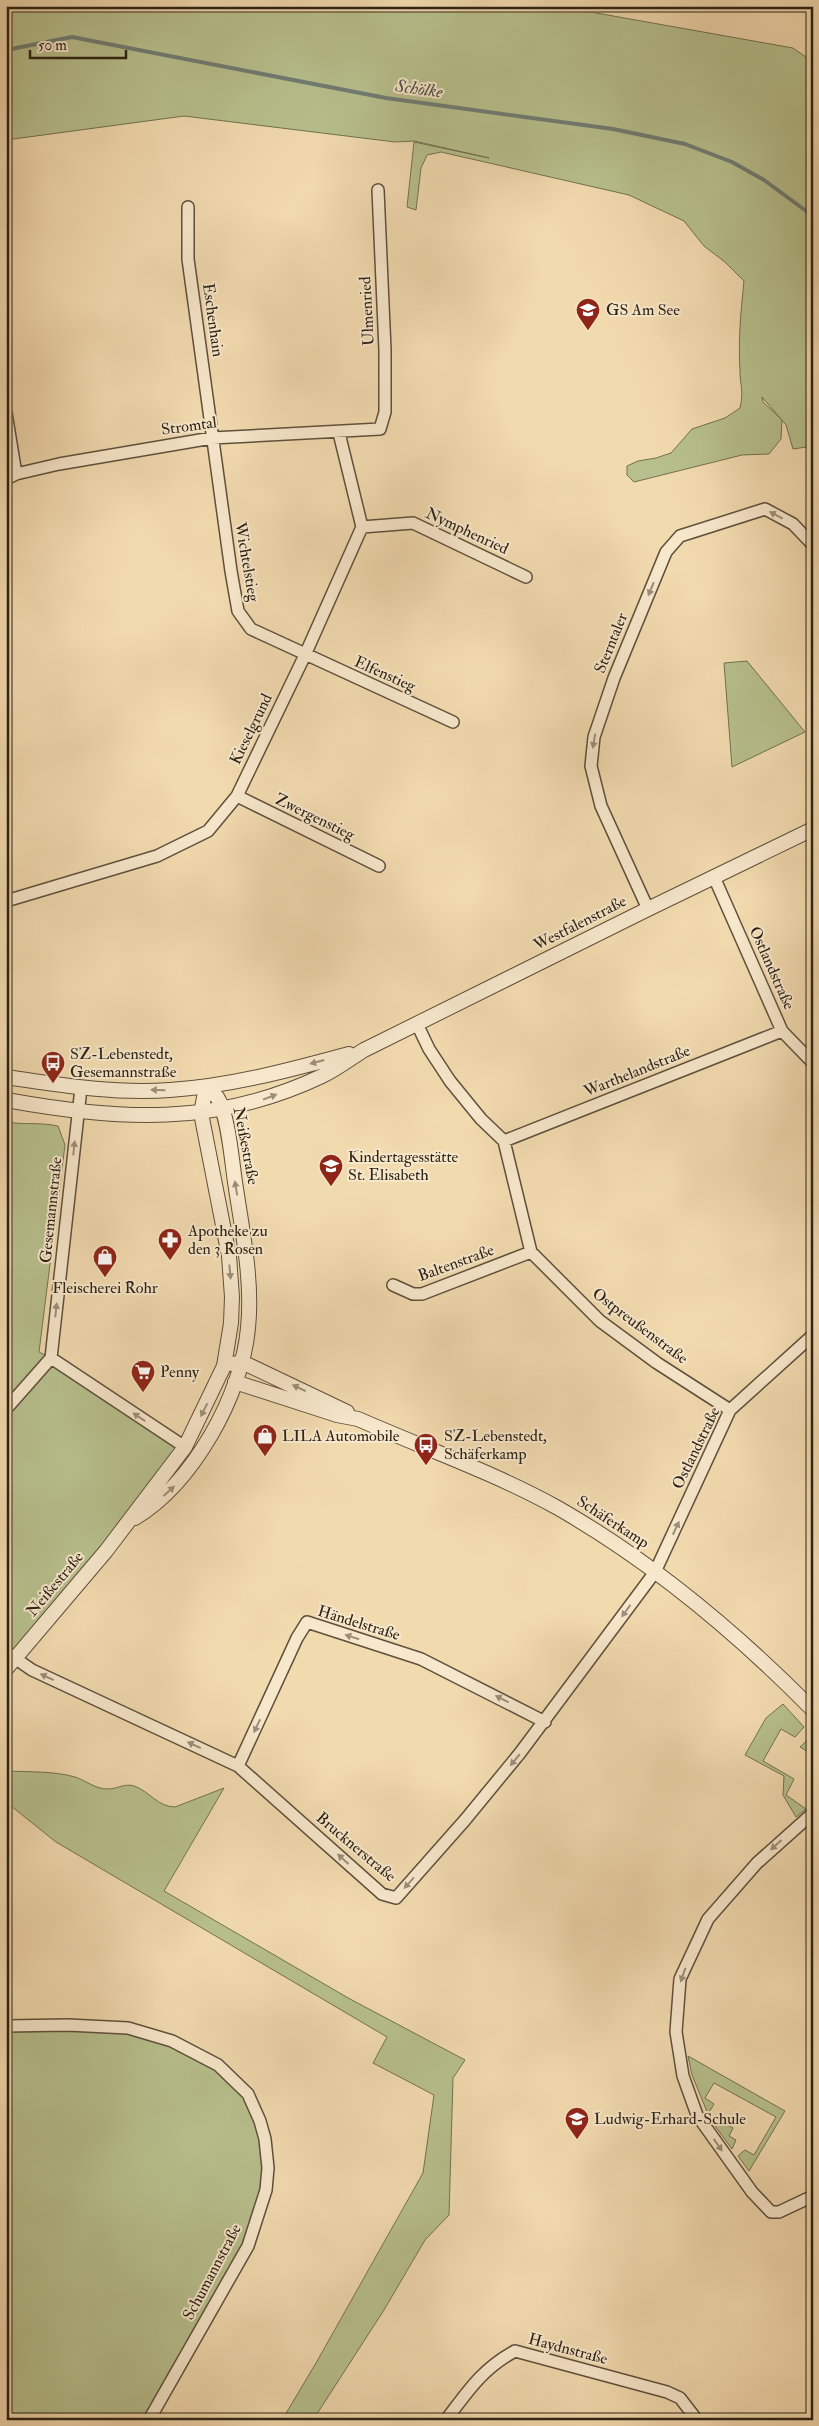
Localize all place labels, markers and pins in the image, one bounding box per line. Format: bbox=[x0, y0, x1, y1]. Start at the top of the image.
school or university icon: GS Am See bbox=[575, 297, 601, 331]
place label: GS Am See bbox=[606, 300, 680, 320]
place label: SZ-Lebenstedt, Gesemannstraße bbox=[70, 1044, 177, 1082]
bus stop icon: SZ-Lebenstedt, Gesemannstraße bbox=[40, 1050, 66, 1084]
place label: Kindertagesstätte St. Elisabeth bbox=[348, 1147, 459, 1185]
school or university icon: Kindertagesstätte St. Elisabeth bbox=[318, 1153, 344, 1187]
place label: Apotheke zu den 3 Rosen bbox=[187, 1221, 268, 1259]
pharmacy icon: Apotheke zu den 3 Rosen bbox=[157, 1227, 183, 1261]
shop icon: Fleischerei Rohr bbox=[92, 1244, 118, 1278]
place label: Fleischerei Rohr bbox=[52, 1278, 158, 1298]
supermarket icon: Penny bbox=[130, 1359, 156, 1393]
place label: Penny bbox=[160, 1362, 200, 1382]
shop icon: LILA Automobile bbox=[252, 1423, 278, 1457]
place label: LILA Automobile bbox=[282, 1426, 400, 1446]
place label: SZ-Lebenstedt, Schäferkamp bbox=[444, 1426, 547, 1465]
bus stop icon: SZ-Lebenstedt, Schäferkamp bbox=[413, 1432, 439, 1466]
school or university icon: Ludwig-Erhard-Schule bbox=[564, 2106, 590, 2140]
place label: Ludwig-Erhard-Schule bbox=[594, 2109, 746, 2129]

